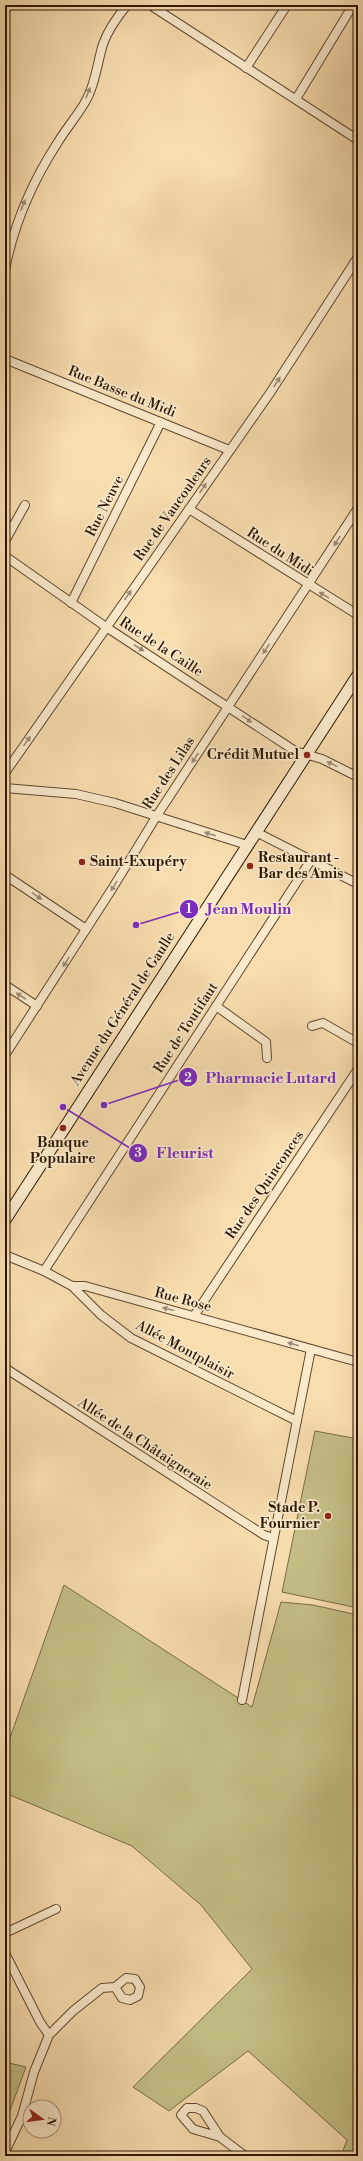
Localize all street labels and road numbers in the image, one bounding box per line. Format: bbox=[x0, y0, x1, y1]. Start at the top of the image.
street label: Rue Basse du Midi bbox=[65, 362, 179, 422]
street label: Rue de Vaucouleurs bbox=[130, 453, 216, 565]
street label: Rue Neuve bbox=[82, 472, 128, 540]
street label: Rue du Midi bbox=[243, 524, 317, 580]
street label: Rue de la Caille bbox=[116, 613, 206, 681]
street label: Rue des Lilas bbox=[139, 733, 199, 813]
street label: Avenue du Général de Gaulle bbox=[66, 929, 179, 1090]
street label: Rue de Toutifaut bbox=[150, 979, 222, 1077]
street label: Rue des Quinconces bbox=[222, 1127, 308, 1243]
street label: Rue Rose bbox=[153, 1284, 213, 1316]
street label: Allée Montplaisir bbox=[132, 1316, 237, 1384]
street label: Allée de la Châtaigneraie bbox=[74, 1393, 215, 1494]

